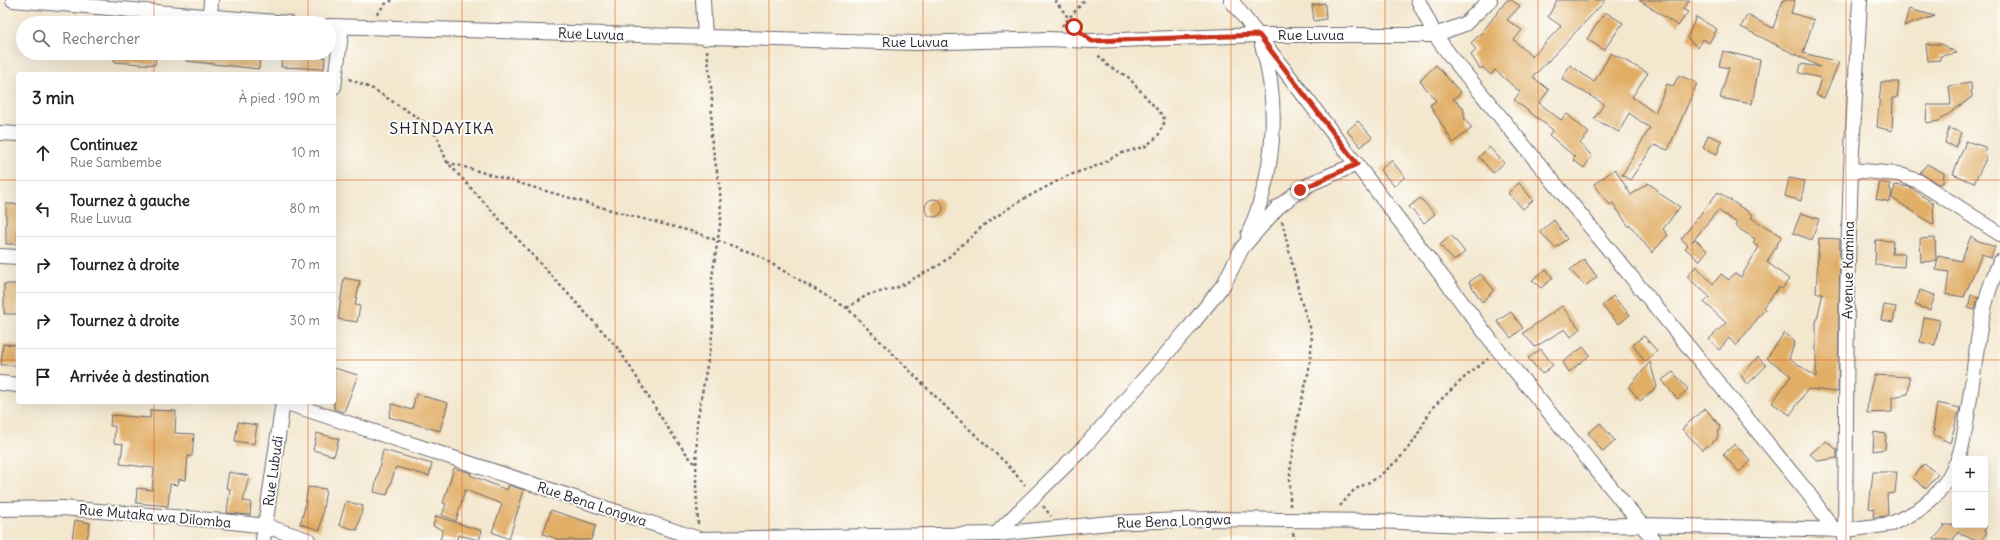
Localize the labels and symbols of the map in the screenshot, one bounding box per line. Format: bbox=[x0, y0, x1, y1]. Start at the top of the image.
route start bbox=[1065, 18, 1083, 36]
street label: Rue Luvua bbox=[558, 24, 624, 44]
street label: Rue Luvua bbox=[1278, 26, 1344, 44]
street label: Rue Luvua bbox=[882, 33, 948, 51]
district label: SHINDAYIKA bbox=[389, 118, 495, 138]
route end bbox=[1291, 181, 1309, 199]
street label: Avenue Kamina bbox=[1838, 221, 1858, 319]
street label: Rue Lubudi bbox=[259, 435, 287, 507]
street label: Rue Bena Longwa bbox=[535, 478, 649, 530]
street label: Rue Mutaka wa Dilomba bbox=[78, 500, 232, 532]
street label: Rue Bena Longwa bbox=[1117, 510, 1231, 532]

